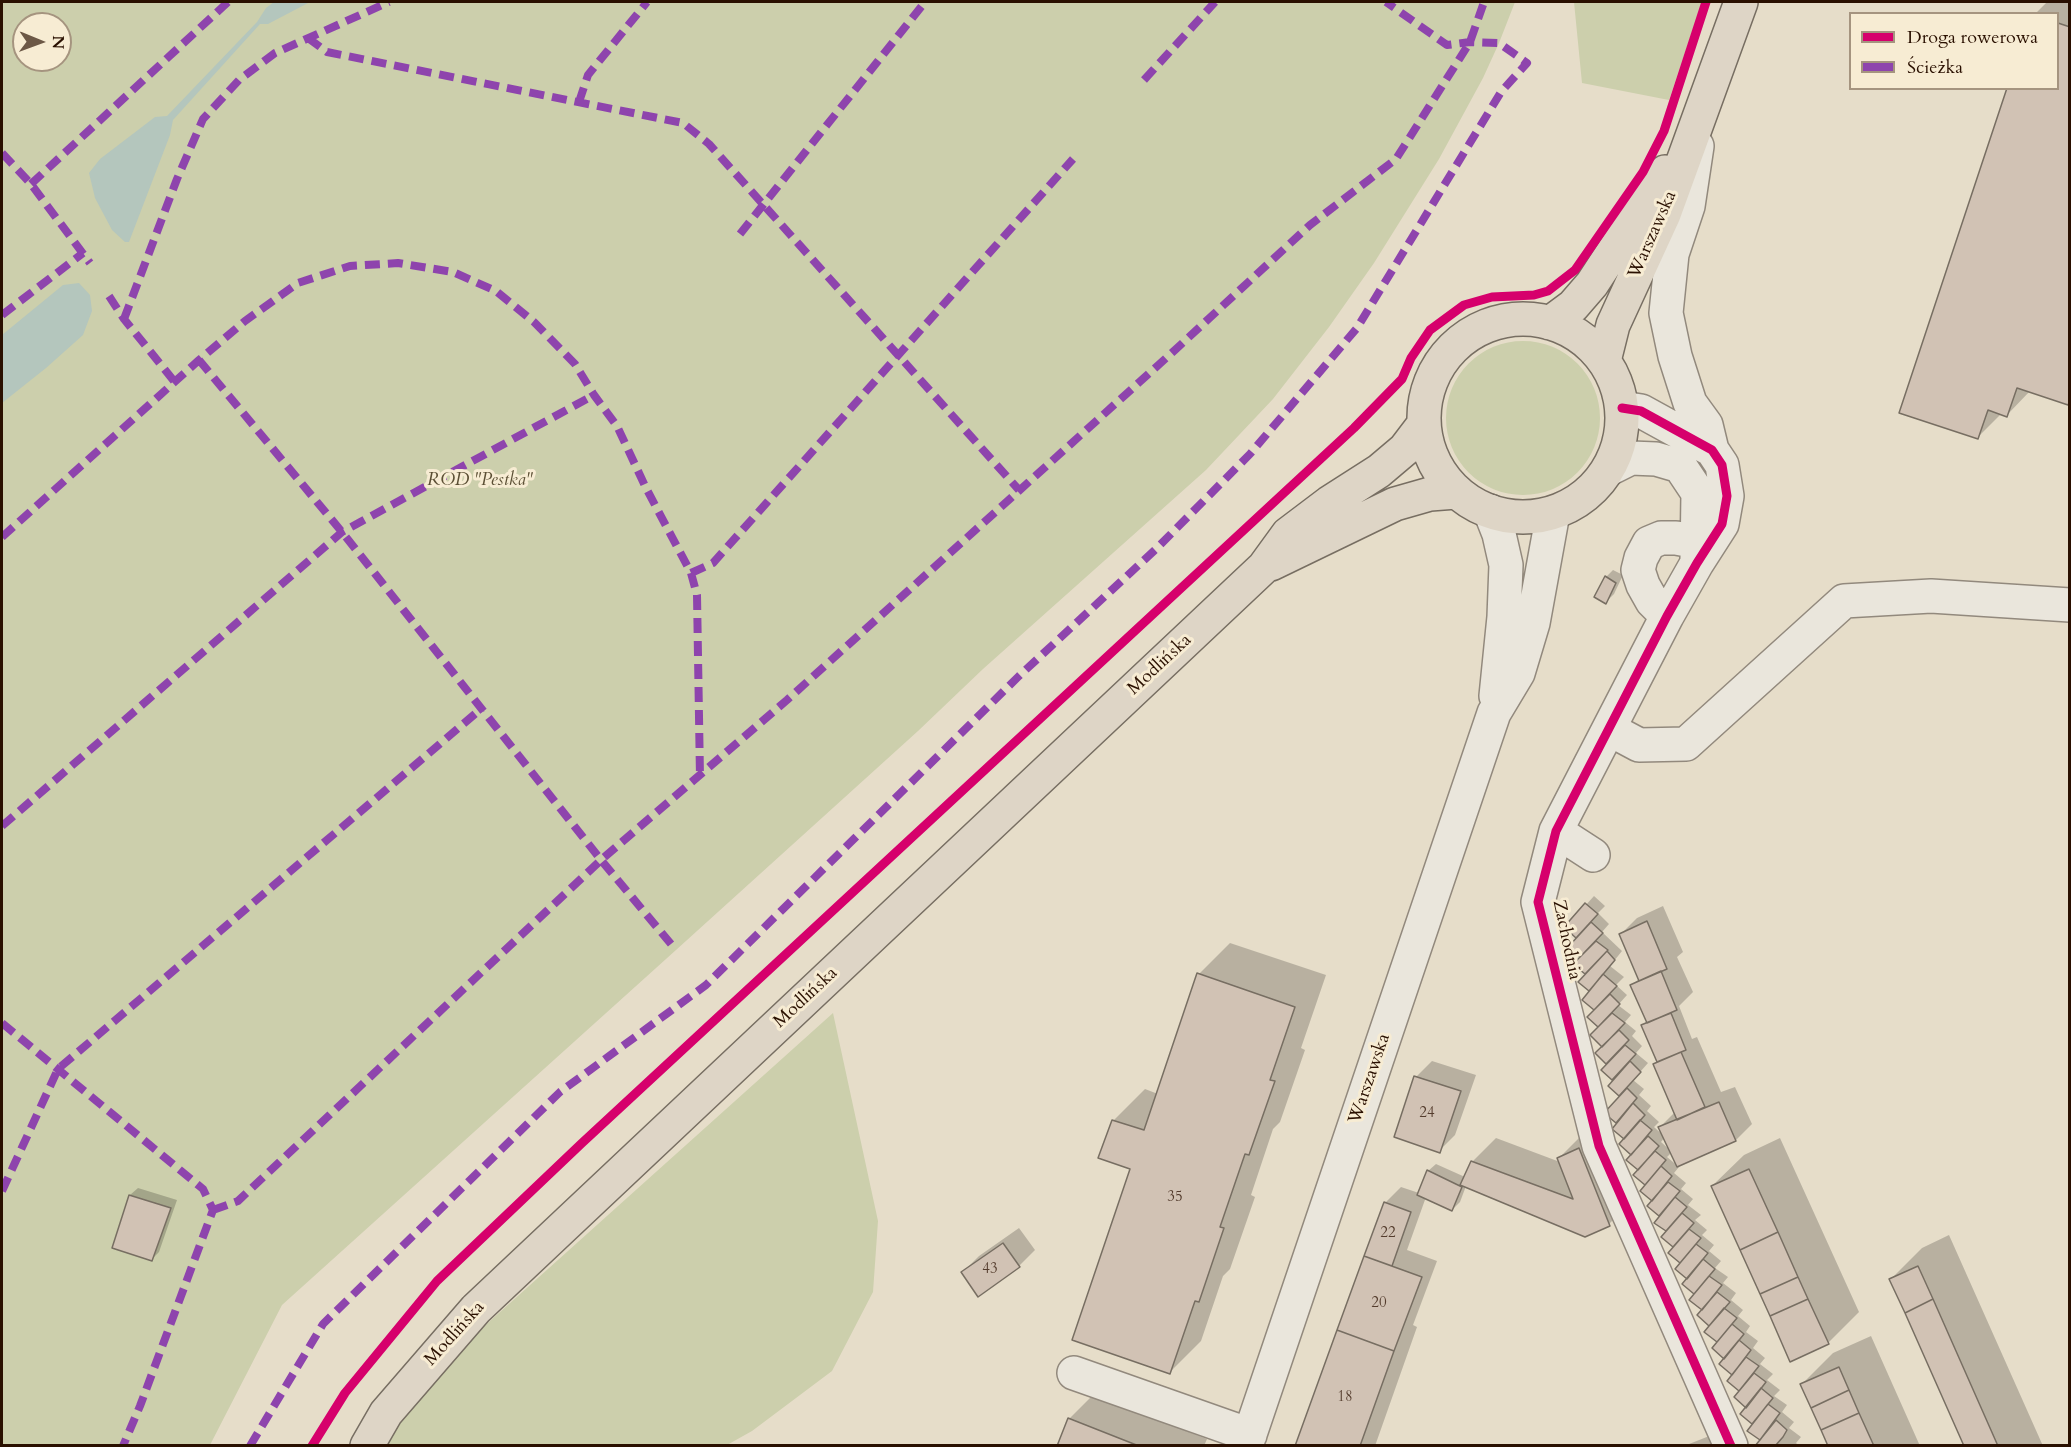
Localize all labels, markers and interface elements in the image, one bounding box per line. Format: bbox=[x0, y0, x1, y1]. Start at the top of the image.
north arrow bbox=[12, 12, 72, 72]
legend bbox=[1849, 12, 2059, 90]
text: Droga rowerowa bbox=[1907, 25, 2038, 50]
text: N bbox=[47, 35, 69, 49]
text: Ścieżka bbox=[1907, 55, 1963, 80]
street label: Warszawska bbox=[1624, 188, 1682, 282]
park label: ROD "Pestka" bbox=[427, 470, 533, 492]
street label: Modlińska bbox=[1124, 630, 1196, 700]
street label: Zachodnia bbox=[1547, 898, 1585, 982]
street label: Modlińska bbox=[770, 963, 842, 1033]
street label: Warszawska bbox=[1344, 1031, 1396, 1127]
house number: 24 bbox=[1419, 1105, 1435, 1123]
house number: 35 bbox=[1167, 1189, 1183, 1207]
house number: 22 bbox=[1380, 1225, 1396, 1243]
house number: 43 bbox=[982, 1261, 998, 1279]
house number: 20 bbox=[1371, 1295, 1387, 1313]
street label: Modlińska bbox=[420, 1297, 490, 1371]
house number: 18 bbox=[1337, 1389, 1353, 1407]

